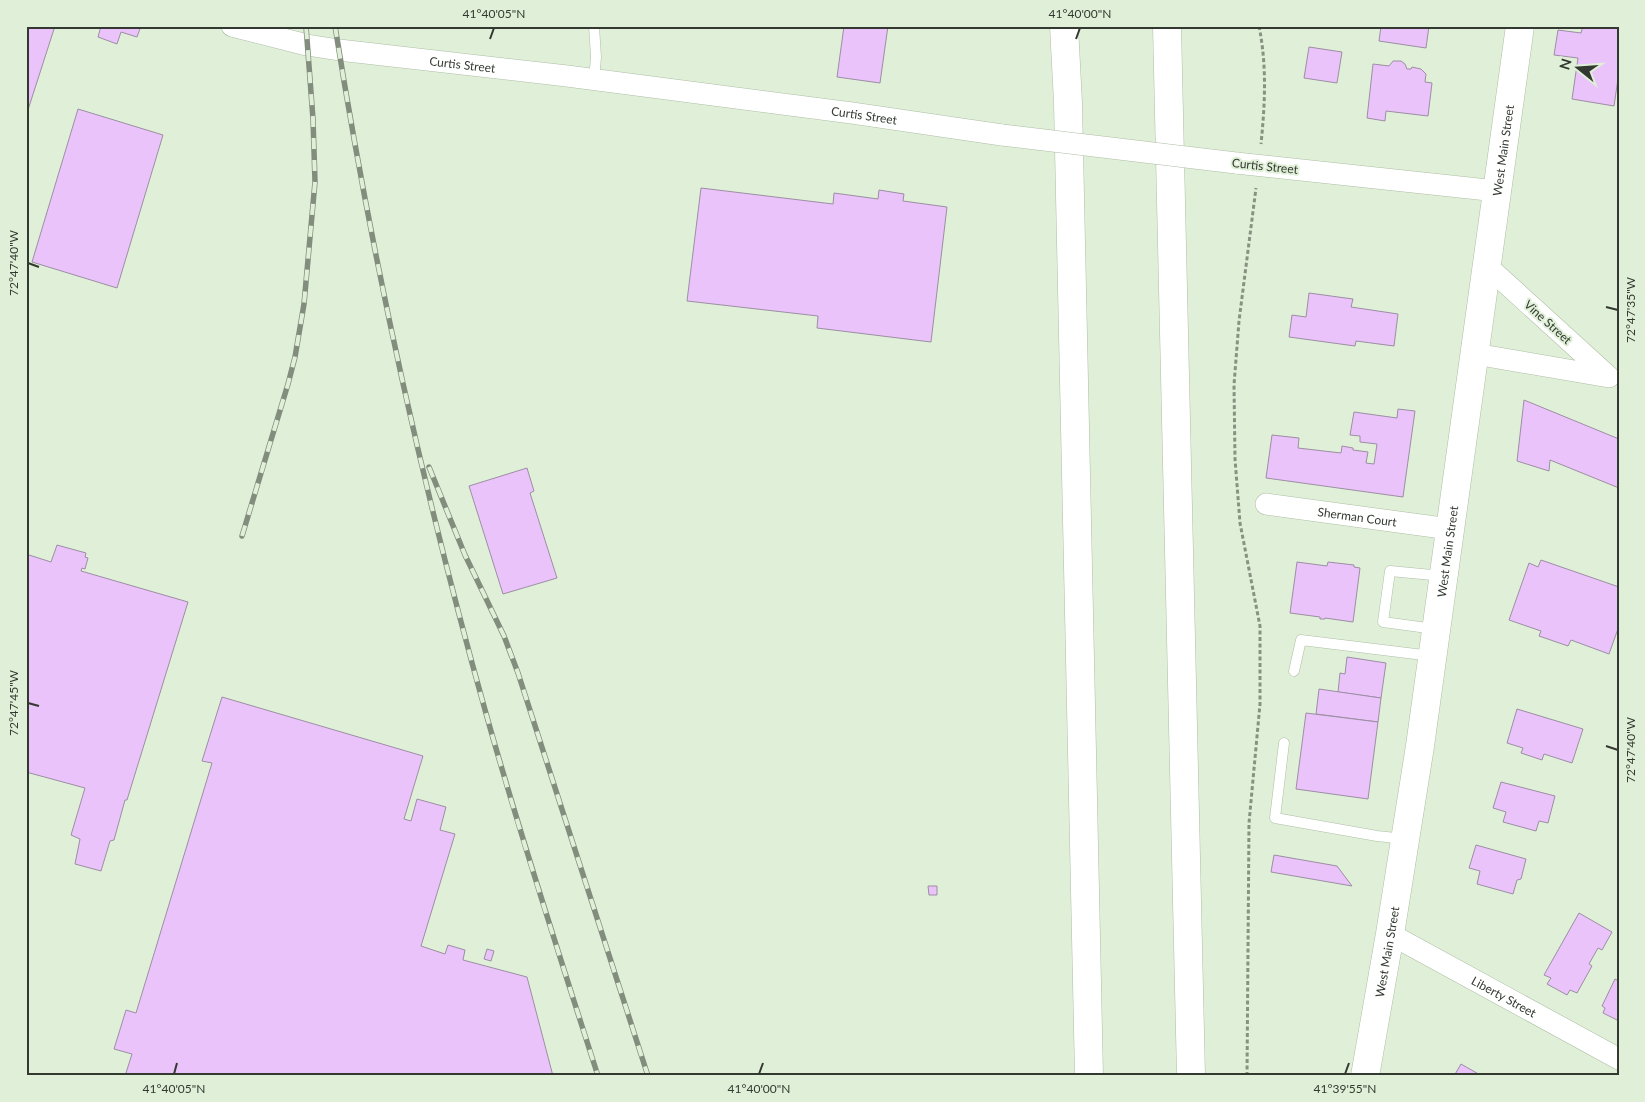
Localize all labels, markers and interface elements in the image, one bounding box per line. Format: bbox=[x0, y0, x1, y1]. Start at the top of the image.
text: 41°40'05"N bbox=[463, 6, 525, 21]
text: 41°40'00"N bbox=[1049, 6, 1111, 21]
north arrow bbox=[1552, 42, 1602, 92]
street label: Curtis Street bbox=[429, 53, 497, 75]
text: N bbox=[1555, 56, 1575, 72]
street label: Curtis Street bbox=[830, 103, 899, 127]
street label: West Main Street bbox=[1489, 103, 1517, 197]
street label: Curtis Street bbox=[1231, 155, 1299, 177]
text: 72°47'40"W bbox=[6, 229, 21, 296]
text: 72°47'35"W bbox=[1623, 276, 1638, 343]
street label: Vine Street bbox=[1521, 297, 1575, 348]
street label: Sherman Court bbox=[1317, 504, 1398, 529]
street label: West Main Street bbox=[1433, 504, 1461, 598]
text: 72°47'45"W bbox=[6, 669, 21, 736]
text: 72°47'40"W bbox=[1623, 716, 1638, 783]
street label: West Main Street bbox=[1371, 905, 1402, 998]
street label: Liberty Street bbox=[1469, 973, 1540, 1020]
text: 41°40'05"N bbox=[143, 1081, 205, 1096]
text: 41°40'00"N bbox=[728, 1081, 790, 1096]
text: 41°39'55"N bbox=[1314, 1081, 1376, 1096]

